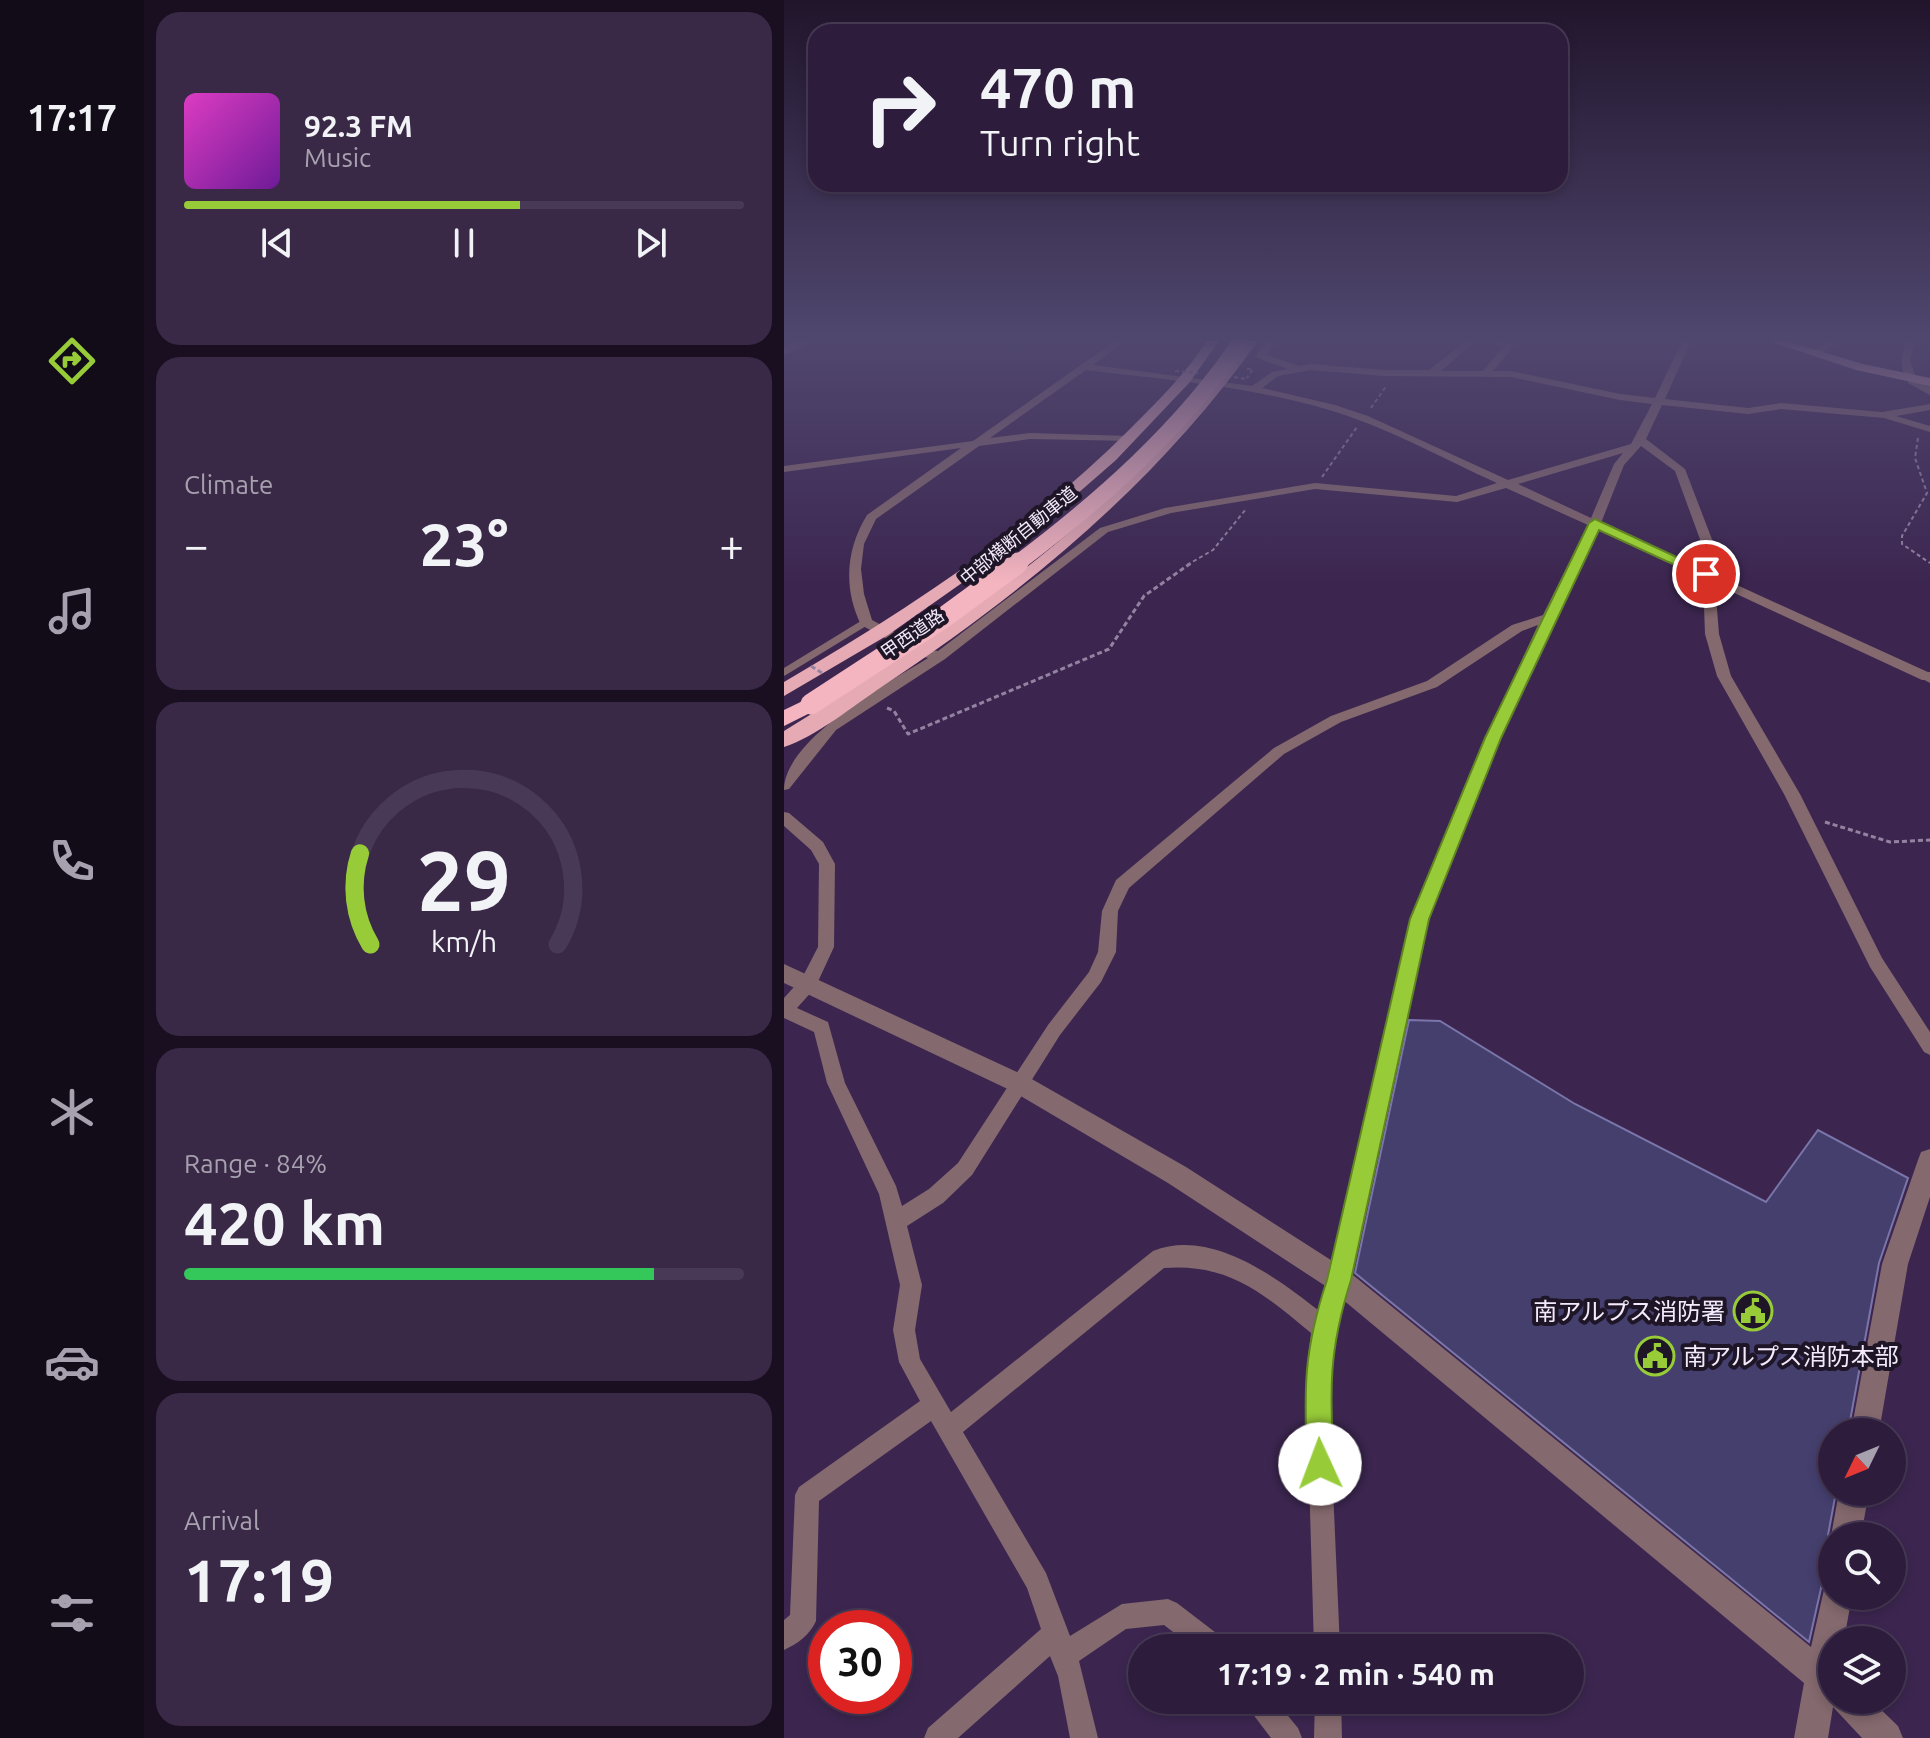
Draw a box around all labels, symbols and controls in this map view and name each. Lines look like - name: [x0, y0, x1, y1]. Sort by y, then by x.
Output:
- icon: right: [848, 56, 952, 160]
- text: 470 m: [980, 56, 1136, 119]
- text: 17:17: [27, 97, 117, 138]
- text: 92.3 FM: [304, 109, 413, 143]
- text: Turn right: [980, 122, 1140, 163]
- text: Music: [304, 143, 371, 172]
- icon: previous: [255, 221, 299, 265]
- icon: pause: [442, 221, 486, 265]
- icon: next: [629, 221, 673, 265]
- icon: directions: [44, 333, 100, 389]
- text: Climate: [184, 470, 273, 499]
- street label: 中部横断自動車道: [956, 482, 1080, 588]
- text: 23°: [420, 510, 508, 577]
- text: −: [184, 520, 209, 569]
- text: +: [719, 520, 744, 569]
- pin: [1672, 540, 1740, 608]
- icon: arrive: [1684, 552, 1728, 596]
- icon: music: [44, 583, 100, 639]
- street label: 甲西道路: [877, 604, 947, 662]
- icon: phone: [44, 833, 100, 889]
- text: 29: [417, 833, 511, 927]
- text: km/h: [431, 925, 497, 957]
- icon: climate: [44, 1084, 100, 1140]
- text: Range · 84%: [184, 1149, 327, 1178]
- text: 420 km: [184, 1189, 385, 1256]
- public building icon: 南アルプス消防署: [1732, 1290, 1774, 1332]
- place label: 南アルプス消防署: [1533, 1298, 1725, 1325]
- icon: car: [44, 1334, 100, 1390]
- public building icon: 南アルプス消防本部: [1634, 1335, 1676, 1377]
- place label: 南アルプス消防本部: [1683, 1343, 1899, 1370]
- north arrow: [1818, 1418, 1906, 1506]
- map controls: [1818, 1418, 1906, 1714]
- position arrow: [1278, 1422, 1362, 1506]
- text: Arrival: [184, 1506, 260, 1535]
- button: search: [1818, 1522, 1906, 1610]
- text: 17:19: [184, 1546, 334, 1613]
- icon: filters: [44, 1585, 100, 1641]
- speed limit sign: 30: [808, 1610, 912, 1714]
- button: layers: [1818, 1626, 1906, 1714]
- text: 17:19 · 2 min · 540 m: [1217, 1657, 1495, 1691]

